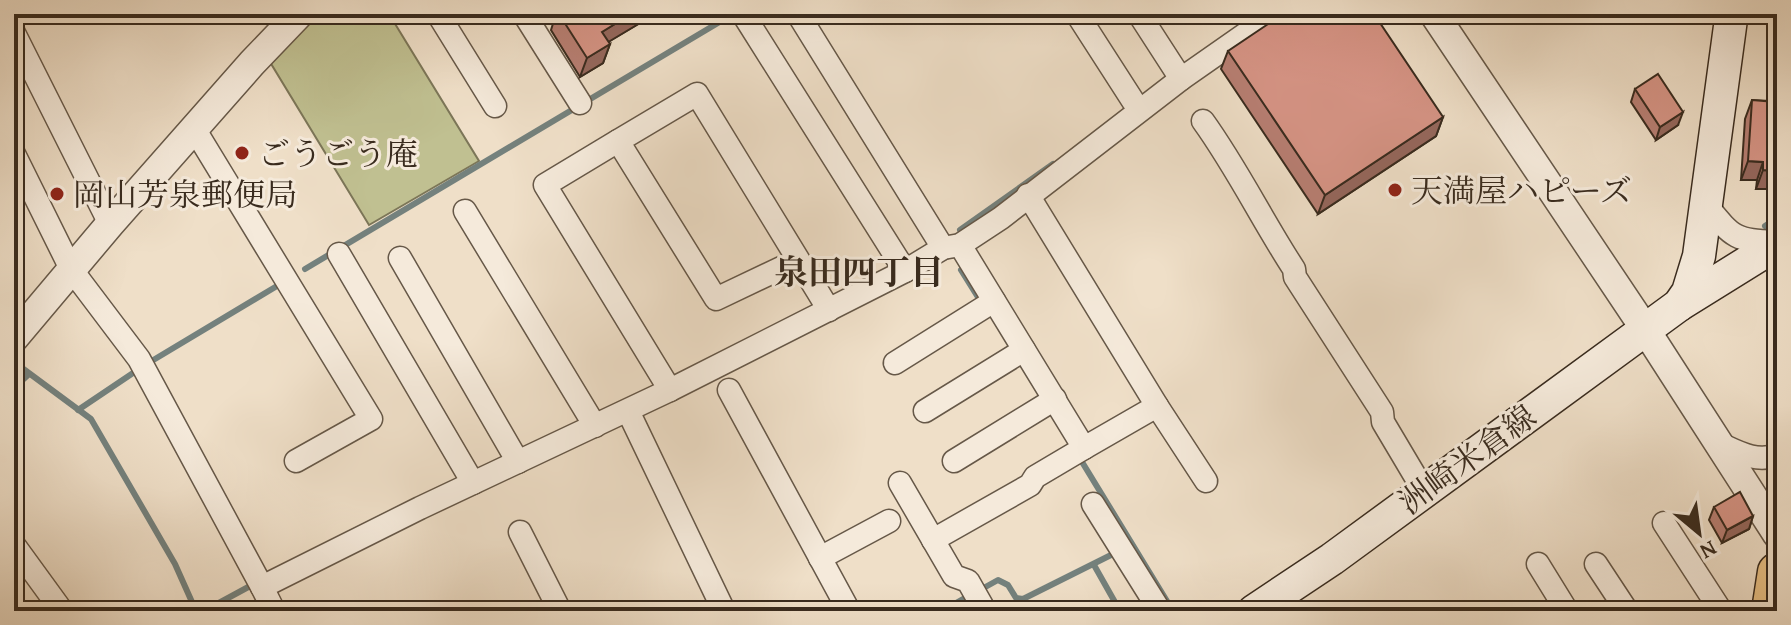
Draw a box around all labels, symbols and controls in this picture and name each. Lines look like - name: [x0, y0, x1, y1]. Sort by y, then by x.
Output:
- place label: ごうごう庵: [258, 130, 418, 177]
- marker: ごうごう庵: [233, 144, 251, 162]
- place label: 天満屋ハピーズ: [1411, 167, 1632, 214]
- place label: 岡山芳泉郵便局: [73, 171, 297, 218]
- marker: 天満屋ハピーズ: [1386, 181, 1404, 199]
- marker: 岡山芳泉郵便局: [48, 185, 66, 203]
- district label: 泉田四丁目: [774, 247, 944, 296]
- street label: 洲崎米倉線: [1388, 393, 1546, 525]
- north arrow: [1659, 493, 1739, 573]
- text: N: [1694, 533, 1723, 568]

